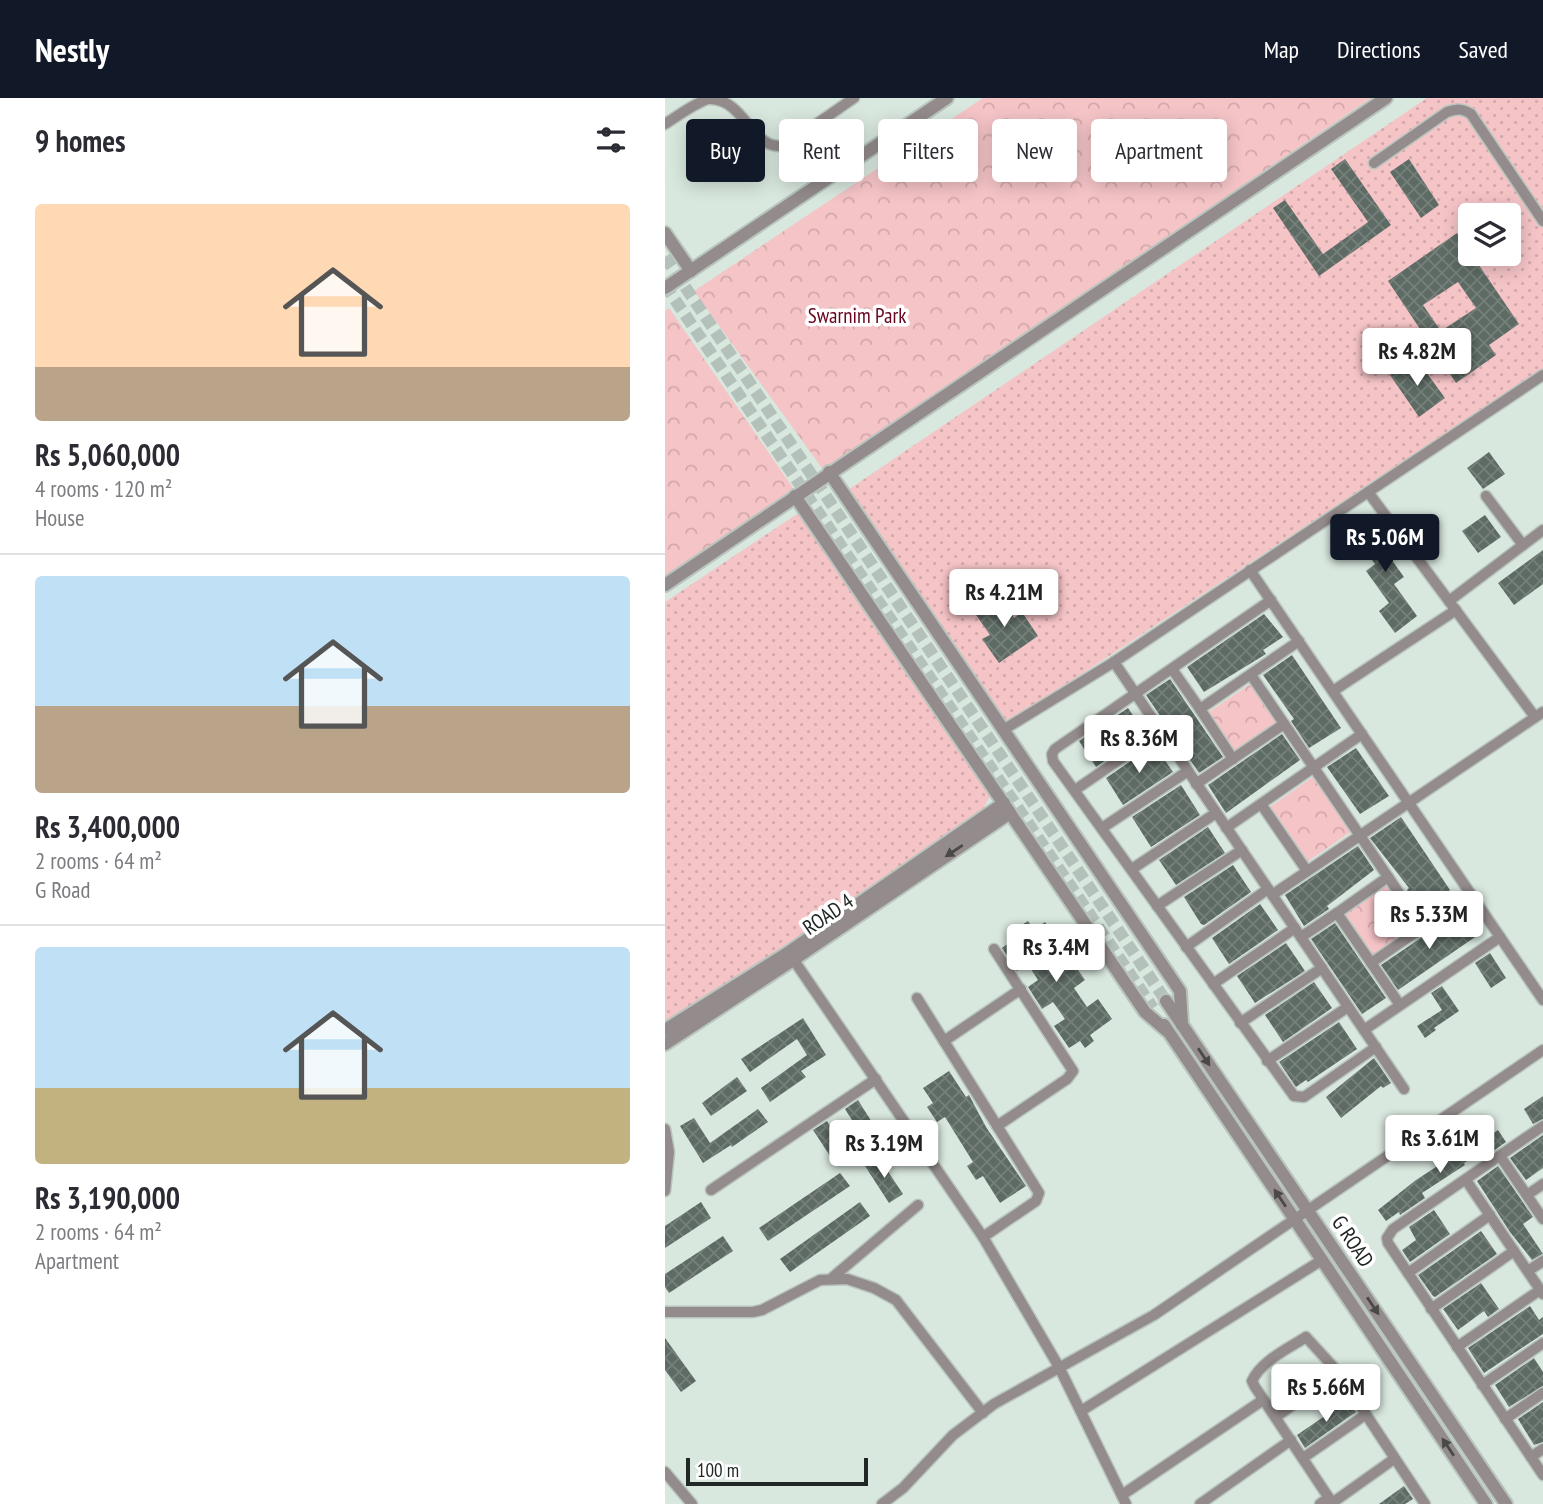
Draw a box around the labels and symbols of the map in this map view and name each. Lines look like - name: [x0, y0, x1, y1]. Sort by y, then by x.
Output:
- park label: Swarnim Park: [808, 302, 906, 329]
- pin: Rs 4.82M: [1345, 328, 1489, 388]
- pin: Rs 5.06M: [1313, 514, 1457, 574]
- pin: Rs 4.21M: [932, 570, 1076, 629]
- pin: Rs 8.36M: [1067, 716, 1211, 775]
- one-way arrow: [944, 845, 964, 858]
- street label: ROAD 4: [797, 887, 859, 941]
- pin: Rs 5.33M: [1357, 892, 1501, 951]
- pin: Rs 3.4M: [991, 924, 1121, 984]
- one-way arrow: [1198, 1047, 1211, 1067]
- pin: Rs 3.61M: [1368, 1116, 1512, 1175]
- pin: Rs 3.19M: [812, 1121, 956, 1180]
- one-way arrow: [1273, 1189, 1287, 1207]
- street label: G ROAD: [1326, 1210, 1380, 1272]
- one-way arrow: [1366, 1297, 1379, 1316]
- pin: Rs 5.66M: [1254, 1364, 1398, 1424]
- one-way arrow: [1442, 1438, 1455, 1457]
- scale bar: [686, 1455, 868, 1487]

